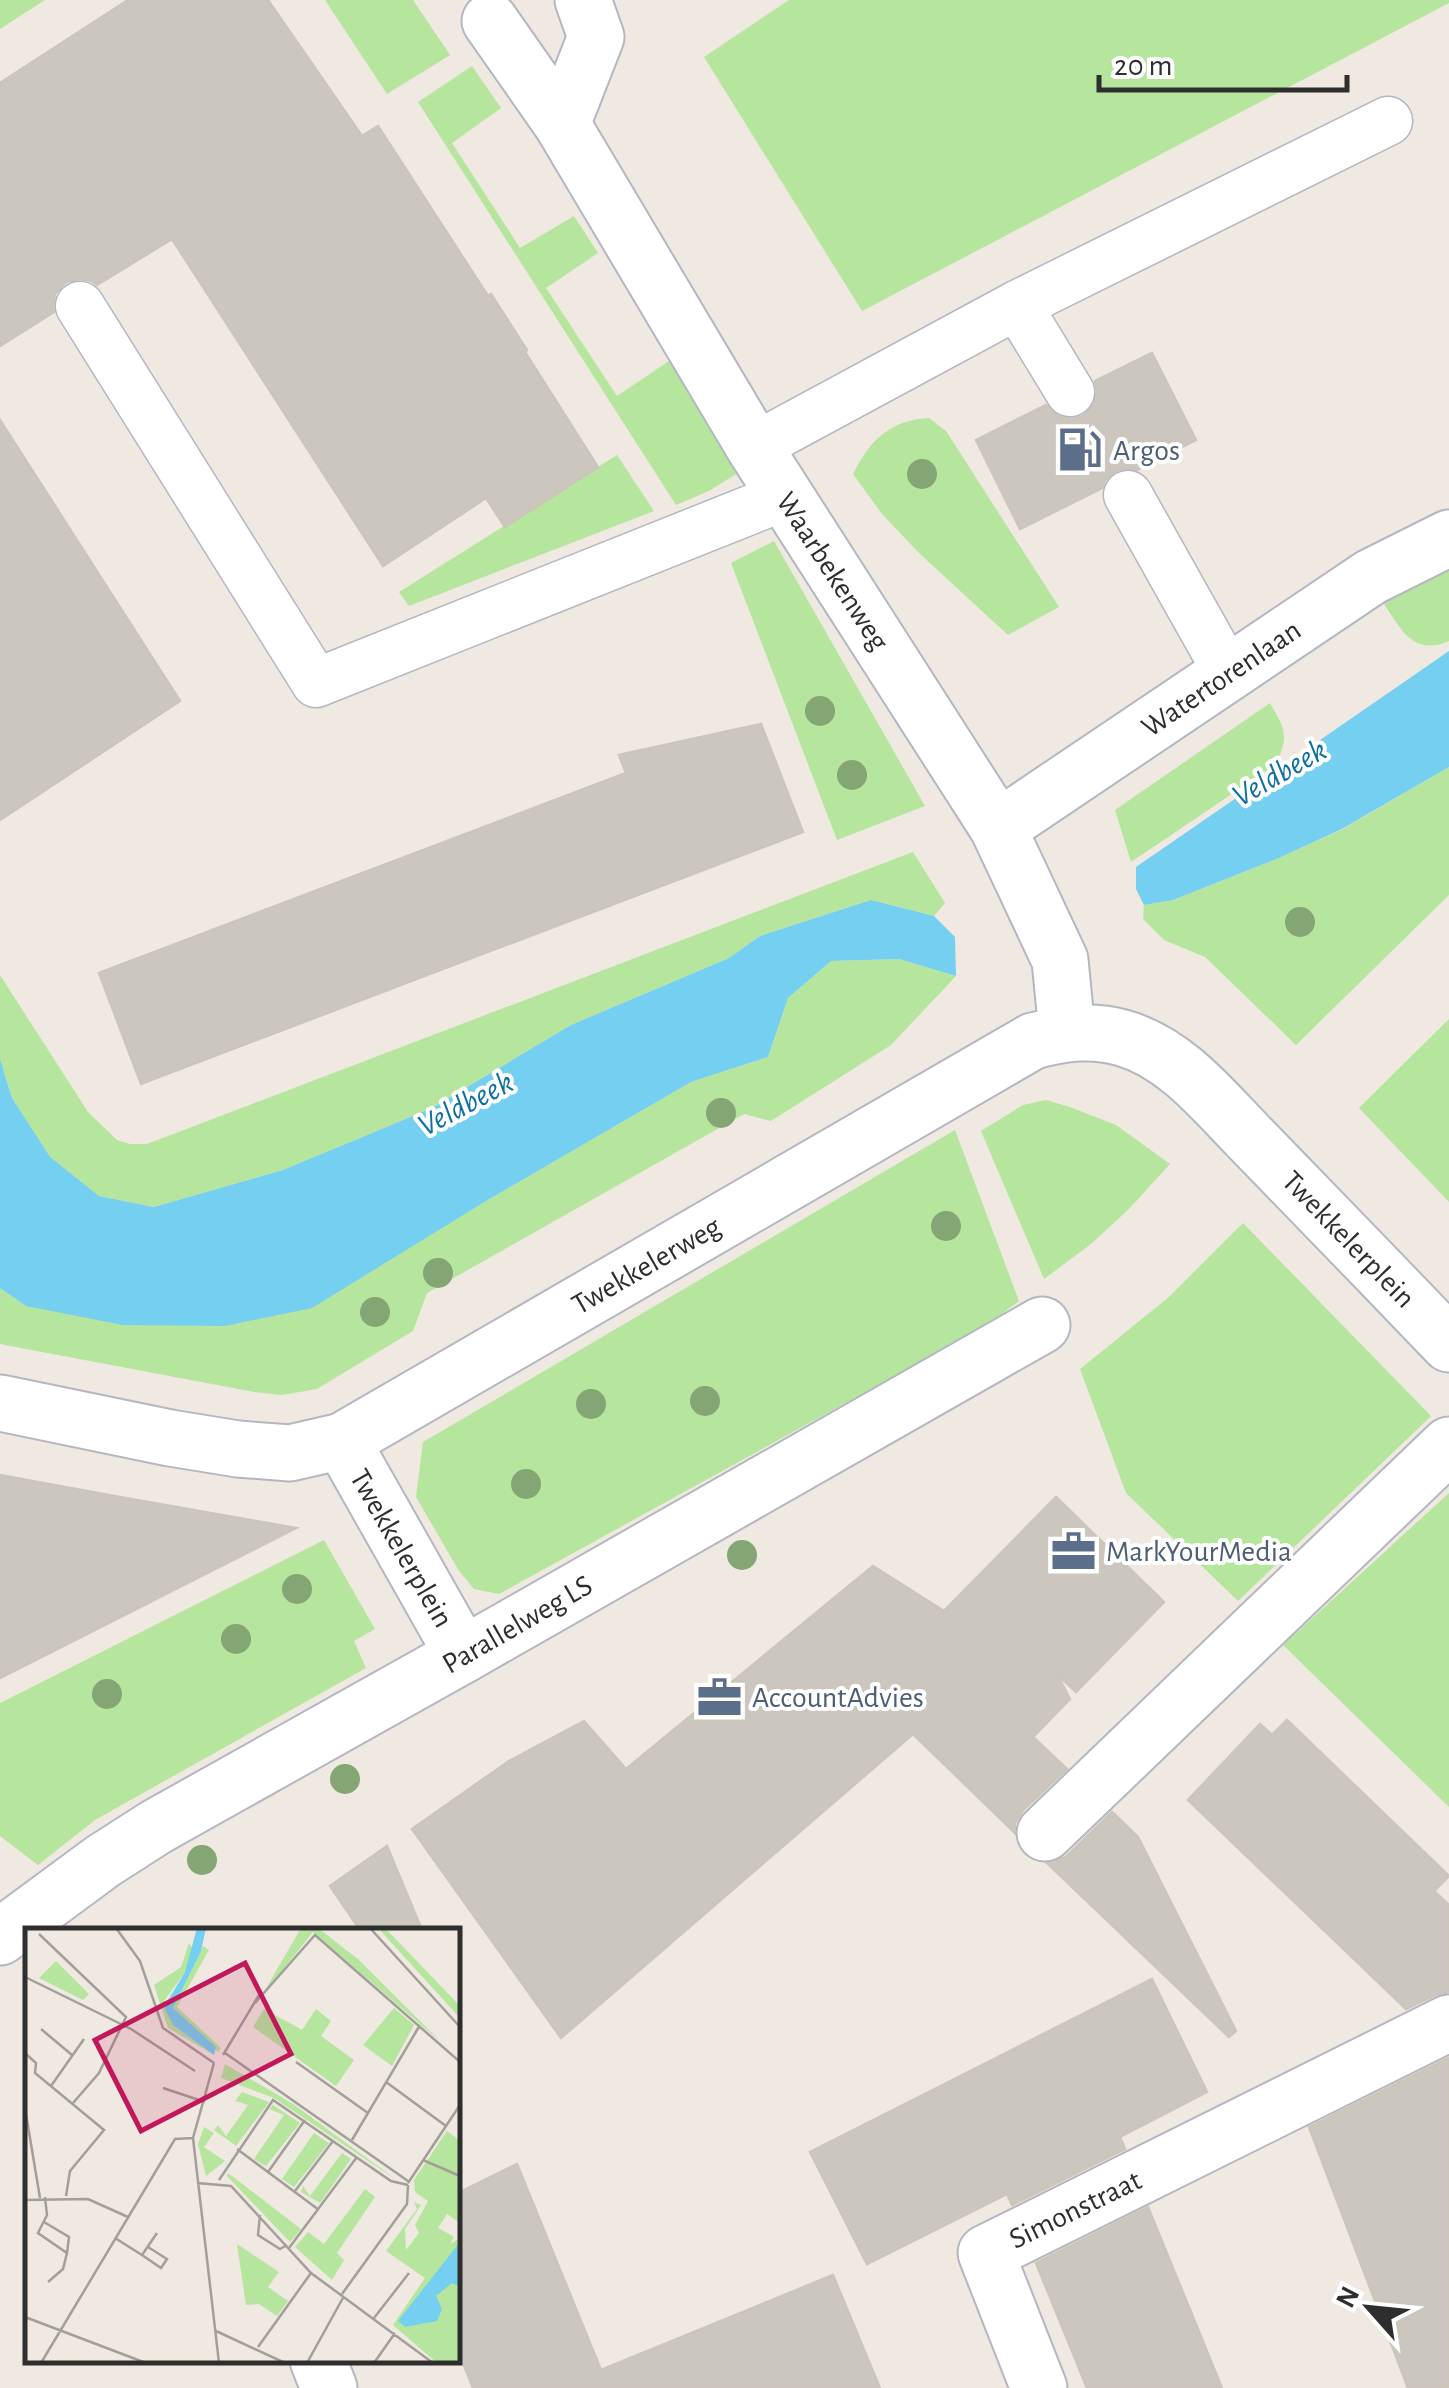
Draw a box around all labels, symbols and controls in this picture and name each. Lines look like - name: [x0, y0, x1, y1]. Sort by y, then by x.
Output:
- scale bar: [1099, 30, 1346, 92]
- text: 20 m: [1114, 51, 1172, 81]
- fuel station icon: Argos: [1056, 426, 1104, 474]
- place label: Argos: [1113, 436, 1180, 466]
- street label: Waarbekenweg: [770, 487, 894, 656]
- street label: Watertorenlaan: [1137, 615, 1306, 743]
- water label: Veldbeek: [1227, 733, 1332, 812]
- water label: Veldbeek: [413, 1066, 518, 1142]
- street label: Twekkelerplein: [1276, 1166, 1421, 1314]
- street label: Twekkelerweg: [567, 1211, 726, 1320]
- street label: Twekkelerplein: [344, 1464, 458, 1633]
- office icon: MarkYourMedia: [1049, 1527, 1097, 1575]
- place label: MarkYourMedia: [1106, 1537, 1292, 1567]
- street label: Parallelweg LS: [438, 1570, 597, 1680]
- office icon: AccountAdvies: [695, 1673, 743, 1721]
- place label: AccountAdvies: [752, 1683, 924, 1713]
- inset map: [25, 1928, 460, 2363]
- street label: Simonstraat: [1005, 2165, 1147, 2255]
- north arrow: [1319, 2258, 1419, 2358]
- text: N: [1332, 2283, 1365, 2313]

